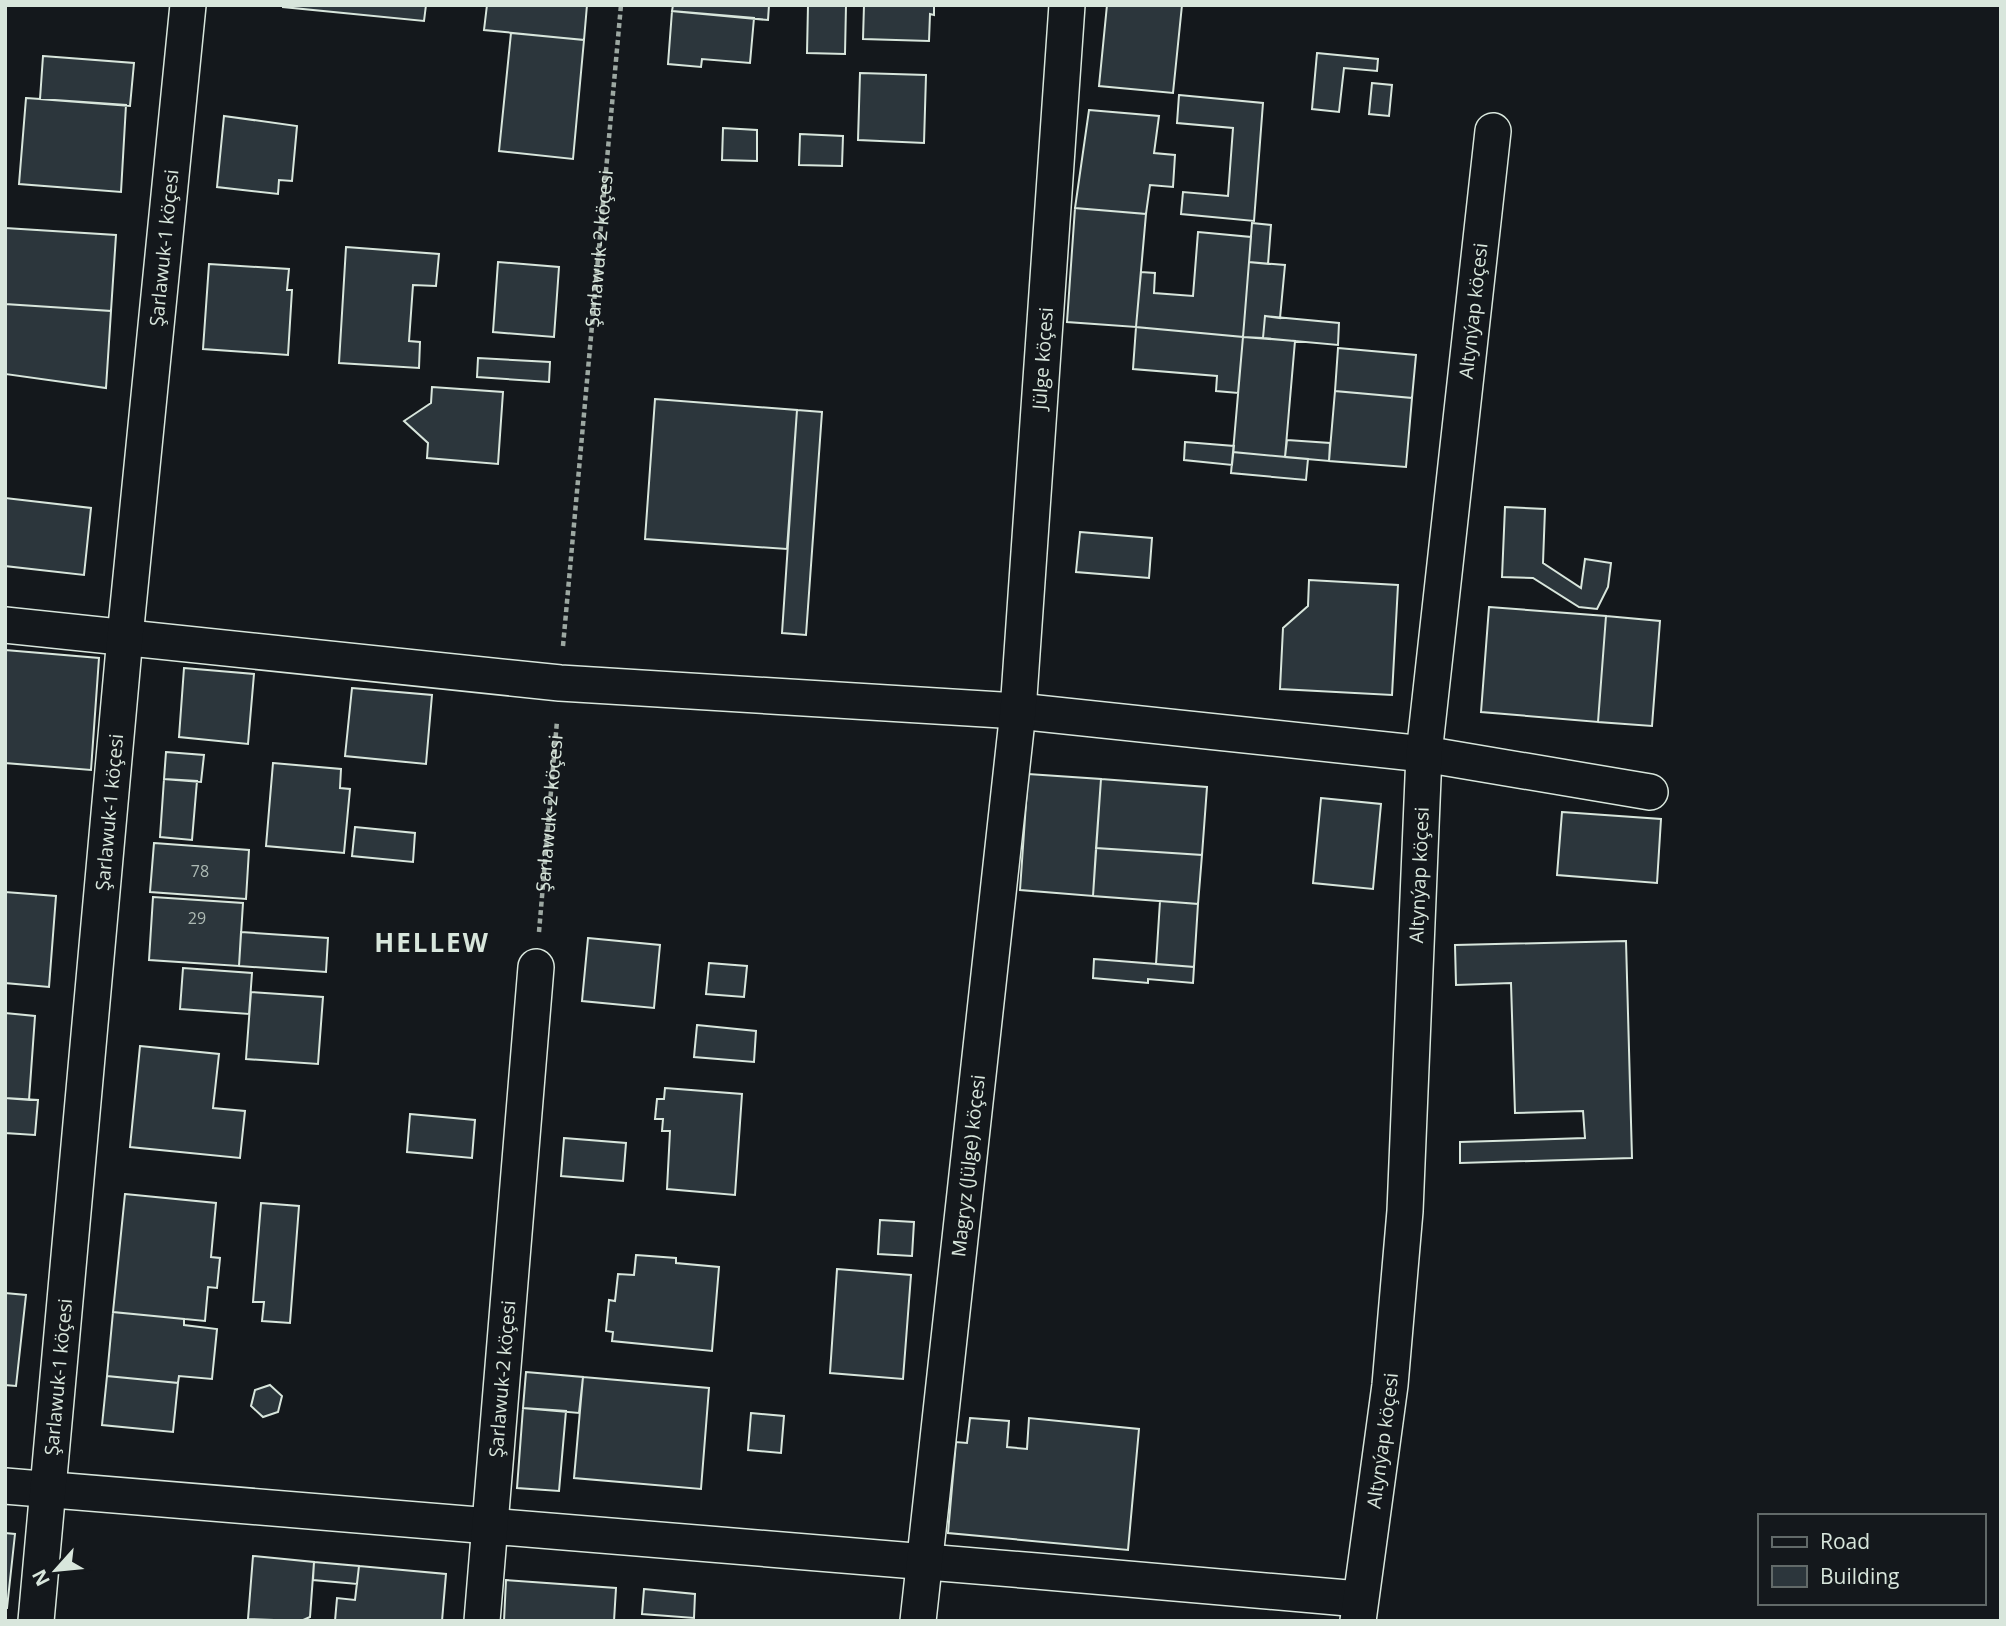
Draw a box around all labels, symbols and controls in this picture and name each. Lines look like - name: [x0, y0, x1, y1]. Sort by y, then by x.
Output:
- street label: Şarlawuk-1 köçesi: [143, 168, 185, 328]
- street label: Şarlawuk-2 köçesi: [579, 169, 619, 328]
- street label: Altynýap köçesi: [1453, 242, 1494, 380]
- street label: Jülge köçesi: [1026, 306, 1059, 412]
- street label: Şarlawuk-1 köçesi: [89, 733, 129, 892]
- street label: Şarlawuk-2 köçesi: [529, 734, 569, 893]
- street label: Altynýap köçesi: [1403, 806, 1435, 944]
- house number: 78: [191, 860, 209, 882]
- house number: 29: [188, 907, 206, 929]
- district label: HELLEW: [374, 924, 490, 960]
- street label: Magryz (Jülge) köçesi: [945, 1073, 991, 1258]
- street label: Şarlawuk-1 köçesi: [38, 1297, 78, 1457]
- street label: Şarlawuk-2 köçesi: [483, 1299, 521, 1458]
- street label: Altynýap köçesi: [1360, 1372, 1404, 1510]
- legend: [1758, 1514, 1985, 1605]
- text: Road: [1820, 1527, 1870, 1555]
- north arrow: [21, 1535, 91, 1605]
- text: Building: [1820, 1562, 1899, 1590]
- text: N: [26, 1565, 56, 1591]

